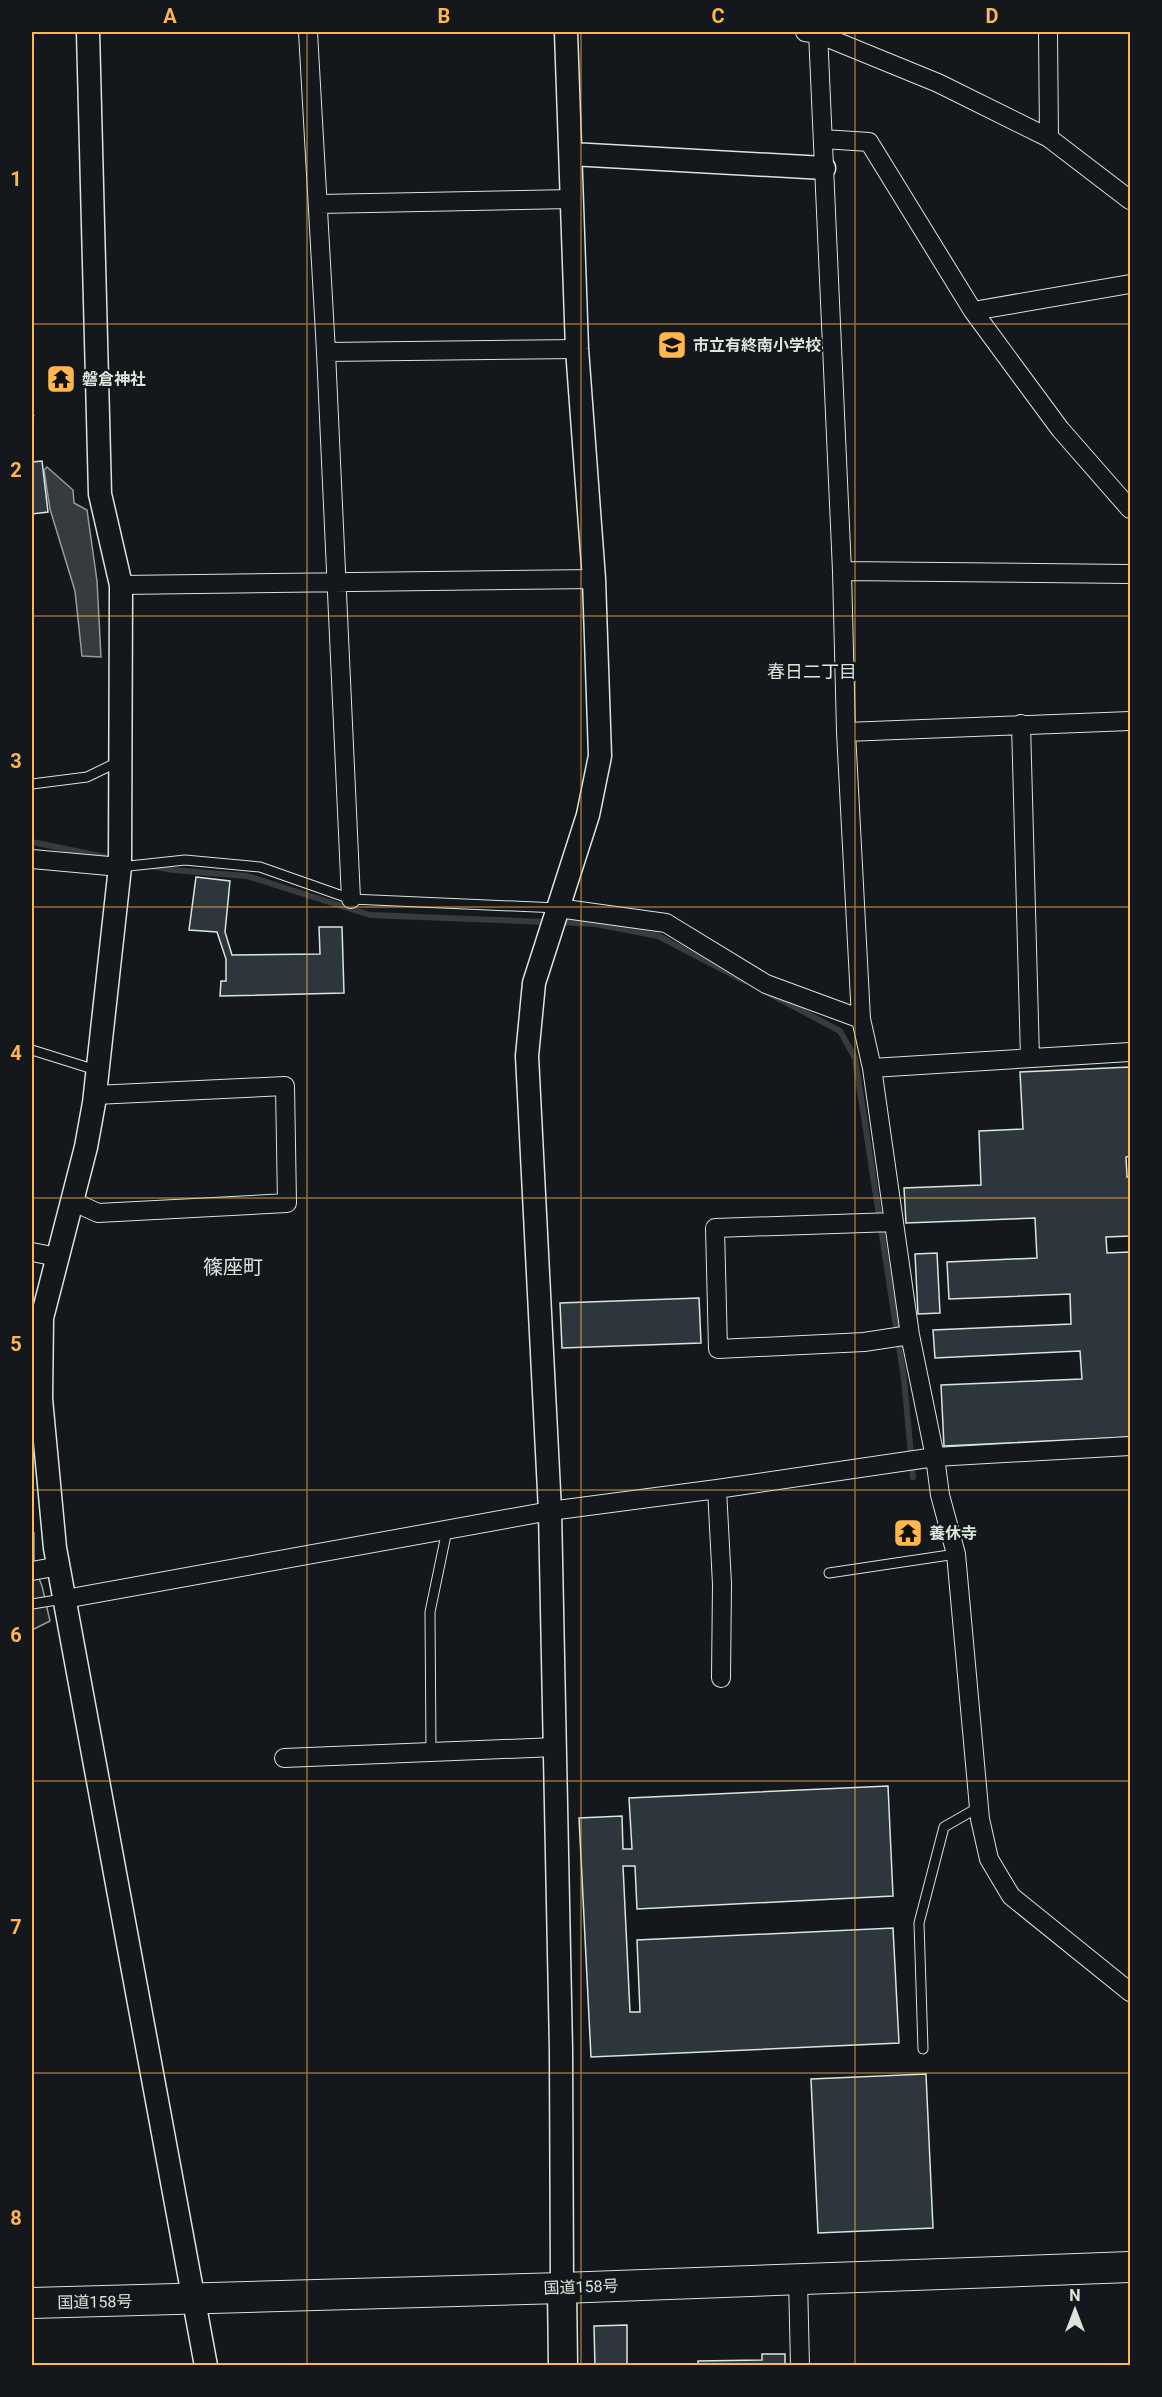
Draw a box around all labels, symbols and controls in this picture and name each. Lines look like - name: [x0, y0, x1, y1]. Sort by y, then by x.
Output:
- text: A: [163, 4, 177, 28]
- text: B: [438, 4, 450, 28]
- text: C: [711, 4, 725, 28]
- text: D: [986, 4, 999, 28]
- text: 1: [10, 167, 22, 191]
- school or university icon: 市立有終南小学校: [656, 329, 688, 361]
- place label: 市立有終南小学校: [693, 336, 821, 355]
- temple icon: 磐倉神社: [45, 363, 77, 395]
- place label: 磐倉神社: [82, 370, 146, 389]
- text: 2: [10, 458, 22, 482]
- district label: 春日二丁目: [767, 661, 857, 682]
- text: 3: [10, 749, 22, 773]
- text: 4: [10, 1041, 22, 1065]
- district label: 篠座町: [203, 1255, 263, 1279]
- text: 5: [10, 1332, 22, 1356]
- temple icon: 養休寺: [892, 1517, 924, 1549]
- place label: 養休寺: [929, 1524, 977, 1543]
- text: 6: [10, 1623, 22, 1647]
- text: 7: [10, 1915, 22, 1939]
- text: 8: [10, 2206, 22, 2230]
- street label: 国道158号: [543, 2276, 619, 2298]
- north arrow: [1045, 2280, 1105, 2340]
- text: N: [1069, 2286, 1081, 2305]
- street label: 国道158号: [57, 2292, 133, 2312]

